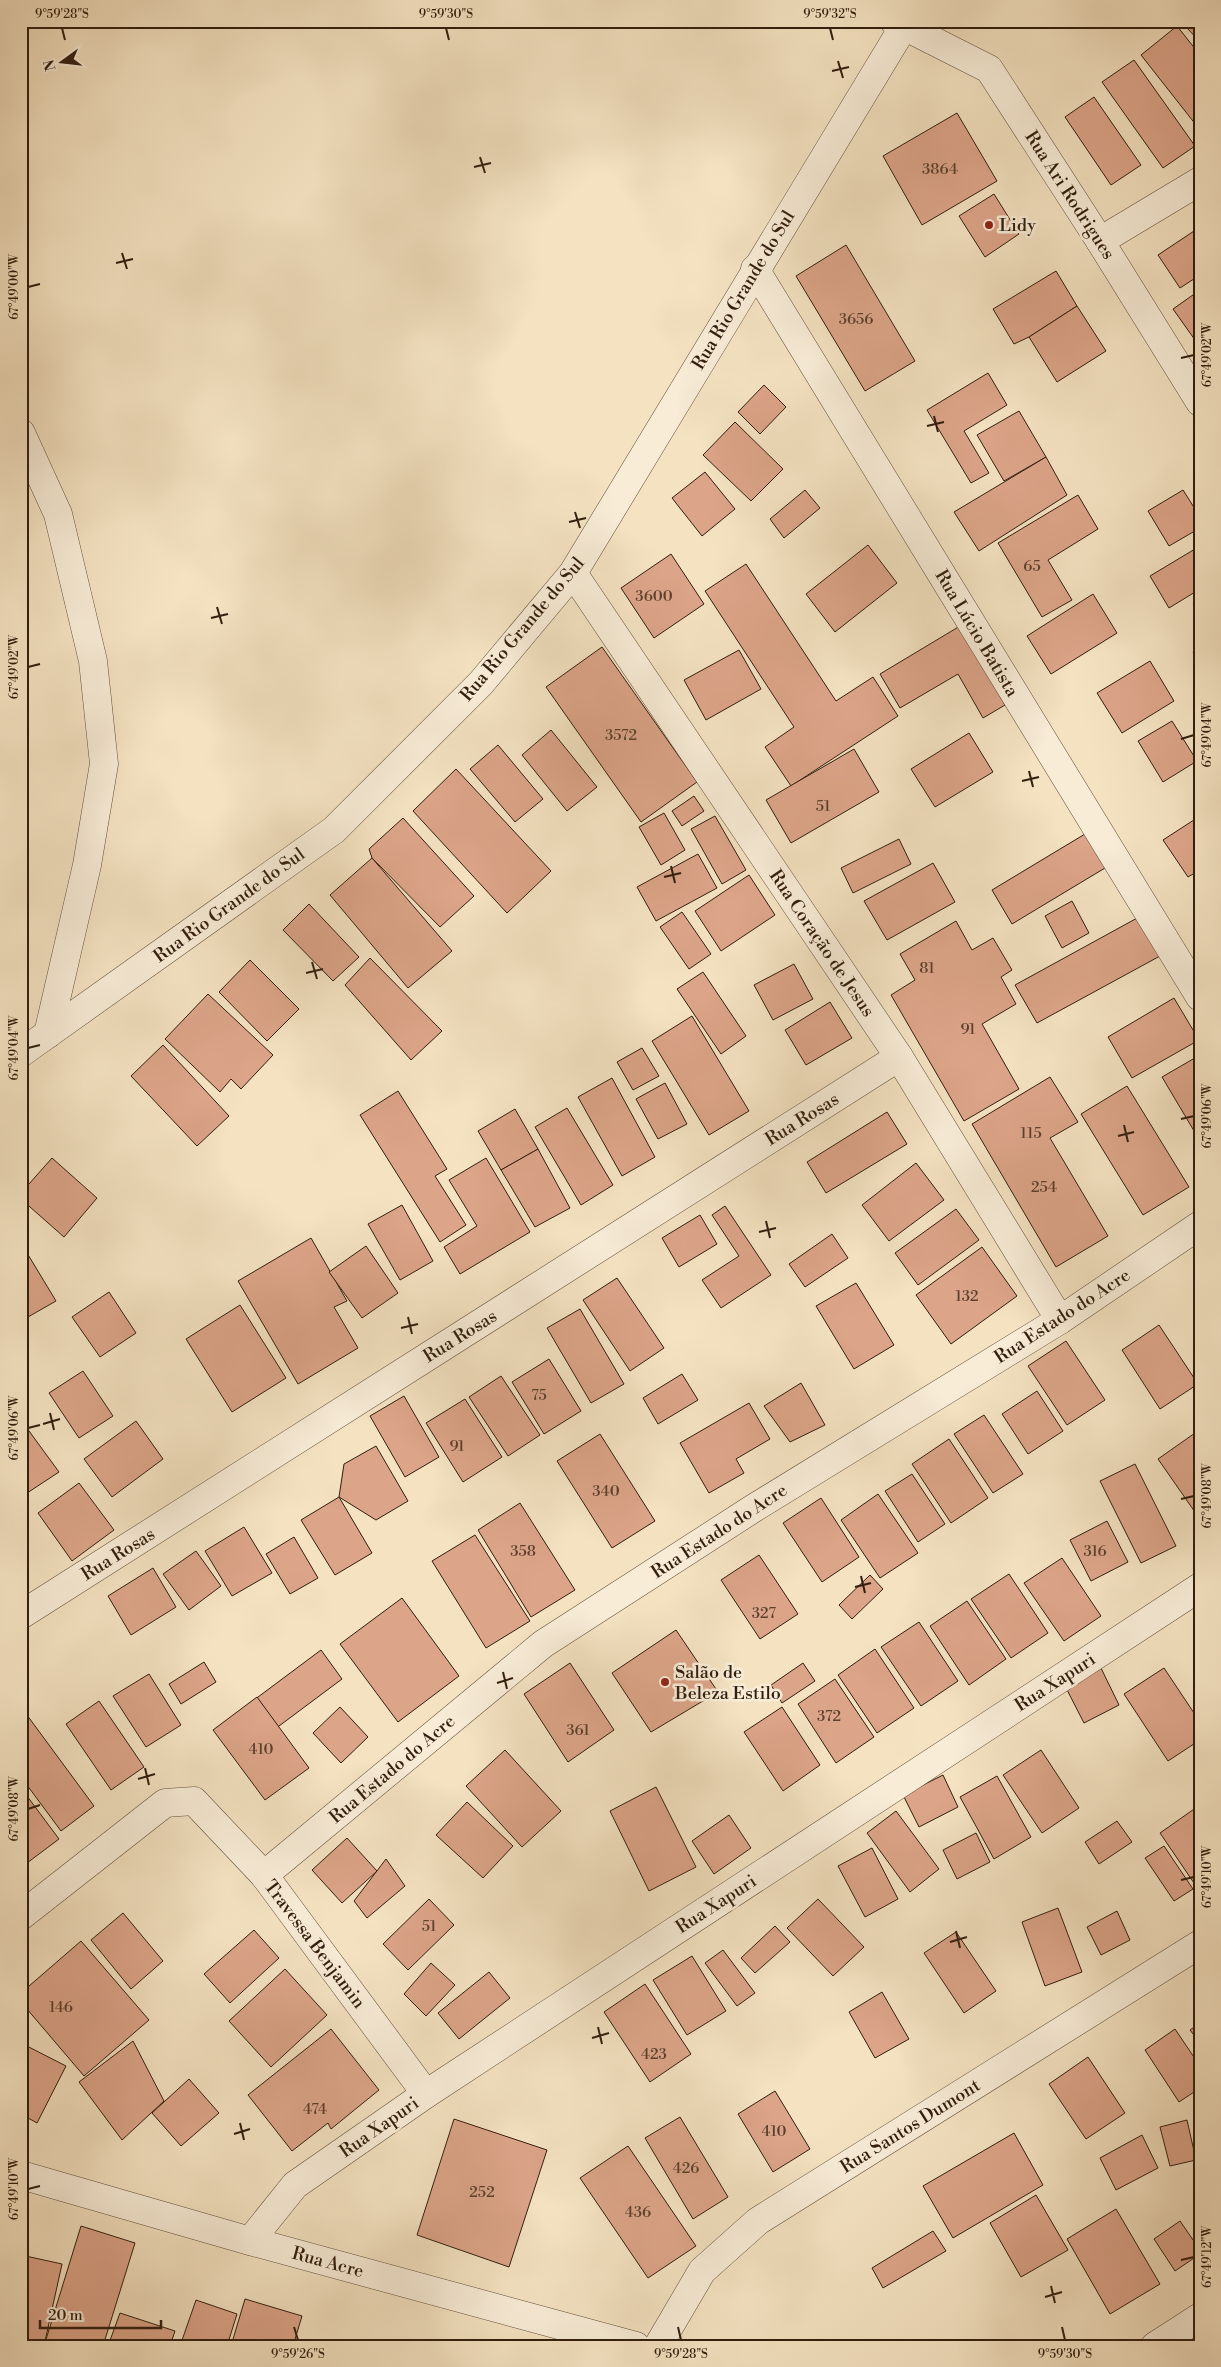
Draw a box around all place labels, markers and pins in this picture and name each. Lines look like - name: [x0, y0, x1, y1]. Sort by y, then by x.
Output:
- place label: Lidy: [999, 214, 1036, 237]
- marker: Lidy: [983, 219, 995, 231]
- place label: Salão de Beleza Estilo: [674, 1661, 781, 1705]
- marker: Salão de Beleza Estilo: [659, 1676, 671, 1688]

